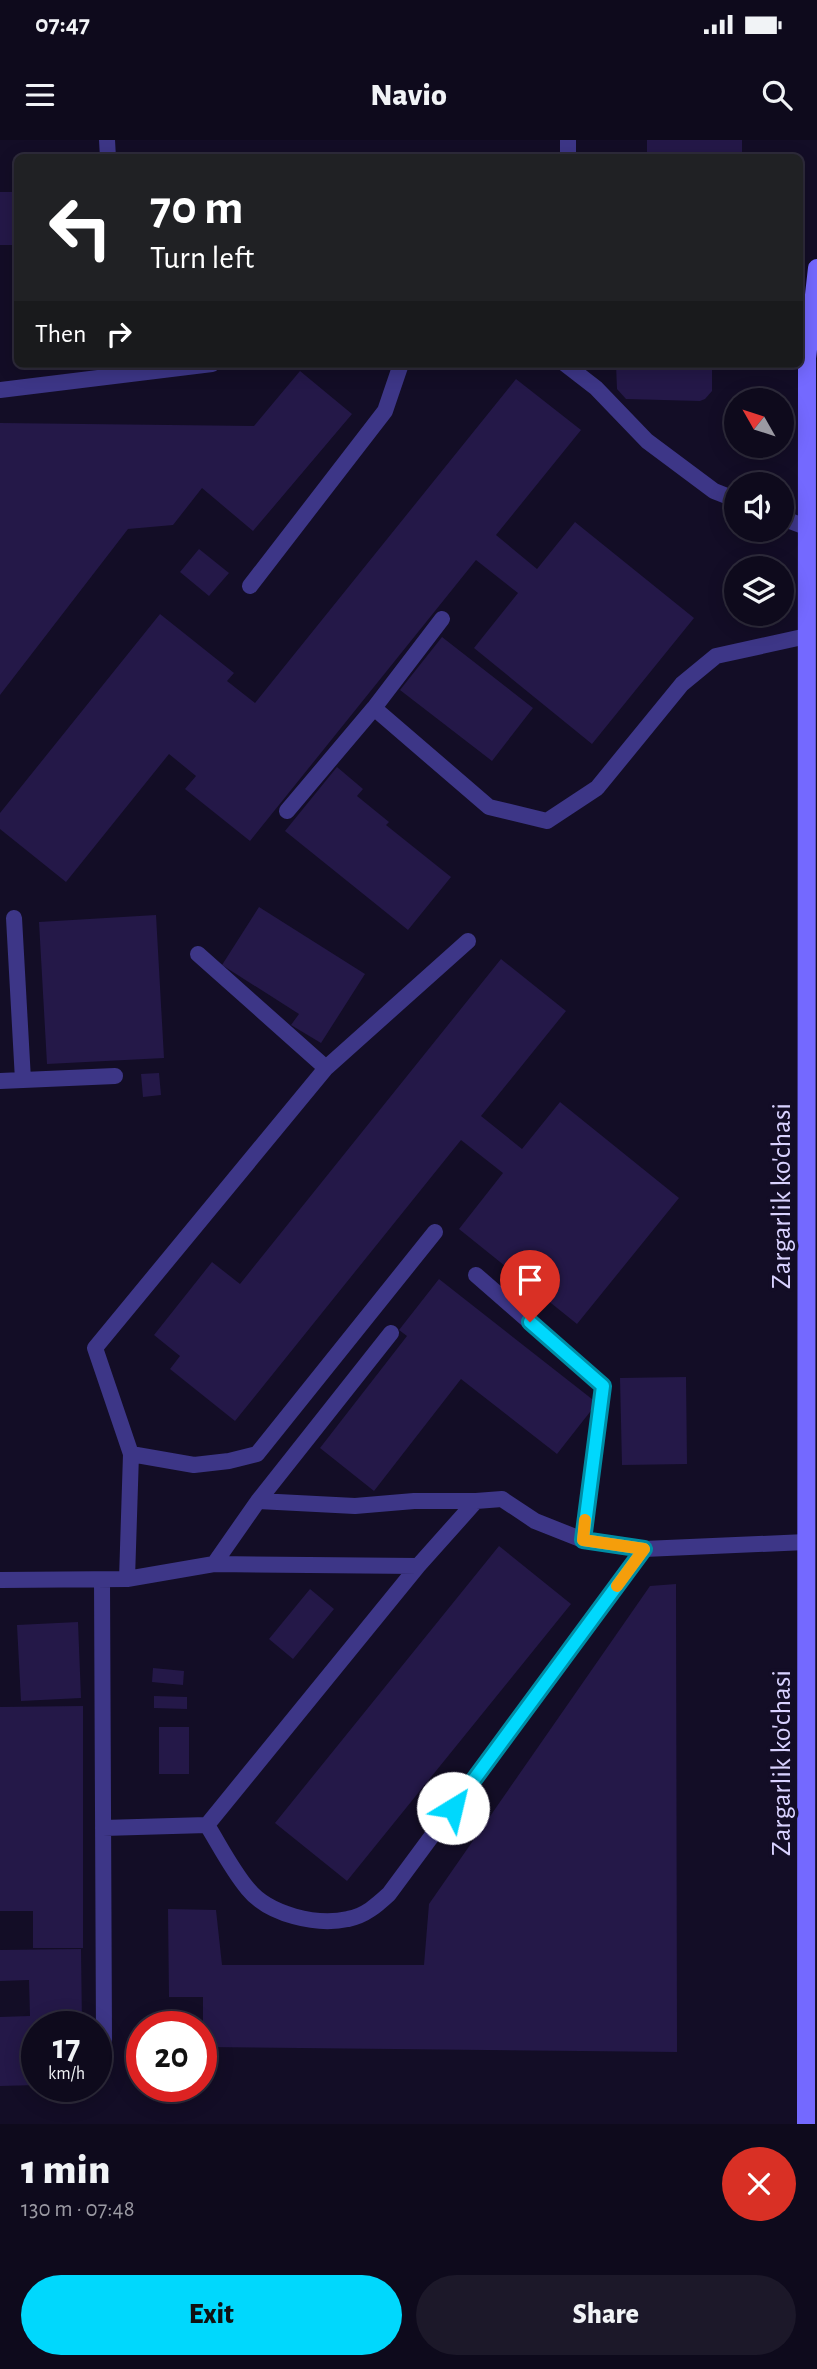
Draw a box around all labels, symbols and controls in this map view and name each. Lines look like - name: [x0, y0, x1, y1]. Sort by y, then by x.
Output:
- text: 07:47: [35, 11, 90, 37]
- icon: menu: [21, 76, 59, 114]
- icon: search: [758, 76, 796, 114]
- text: Navio: [370, 79, 447, 111]
- icon: left: [35, 182, 126, 273]
- text: 70 m: [150, 184, 244, 233]
- text: Turn left: [150, 242, 254, 274]
- icon: right: [100, 315, 138, 353]
- text: Then: [35, 321, 86, 347]
- north arrow: [724, 388, 794, 458]
- map controls: [724, 388, 794, 626]
- button: sound: [724, 472, 794, 542]
- button: layers: [724, 556, 794, 626]
- street label: Zargarlik ko'chasi: [768, 1103, 796, 1289]
- pin: [500, 1250, 560, 1322]
- icon: arrive: [511, 1261, 549, 1299]
- street label: Zargarlik ko'chasi: [768, 1670, 796, 1856]
- position arrow: [416, 1771, 490, 1845]
- speed limit sign: 20: [126, 2011, 217, 2102]
- text: 17: [53, 2030, 80, 2065]
- text: km/h: [48, 2065, 85, 2083]
- button: close: [722, 2147, 796, 2221]
- text: 1 min: [21, 2149, 110, 2191]
- text: 130 m · 07:48: [21, 2198, 135, 2221]
- button: Exit: [21, 2275, 402, 2355]
- button: Share: [416, 2275, 796, 2355]

